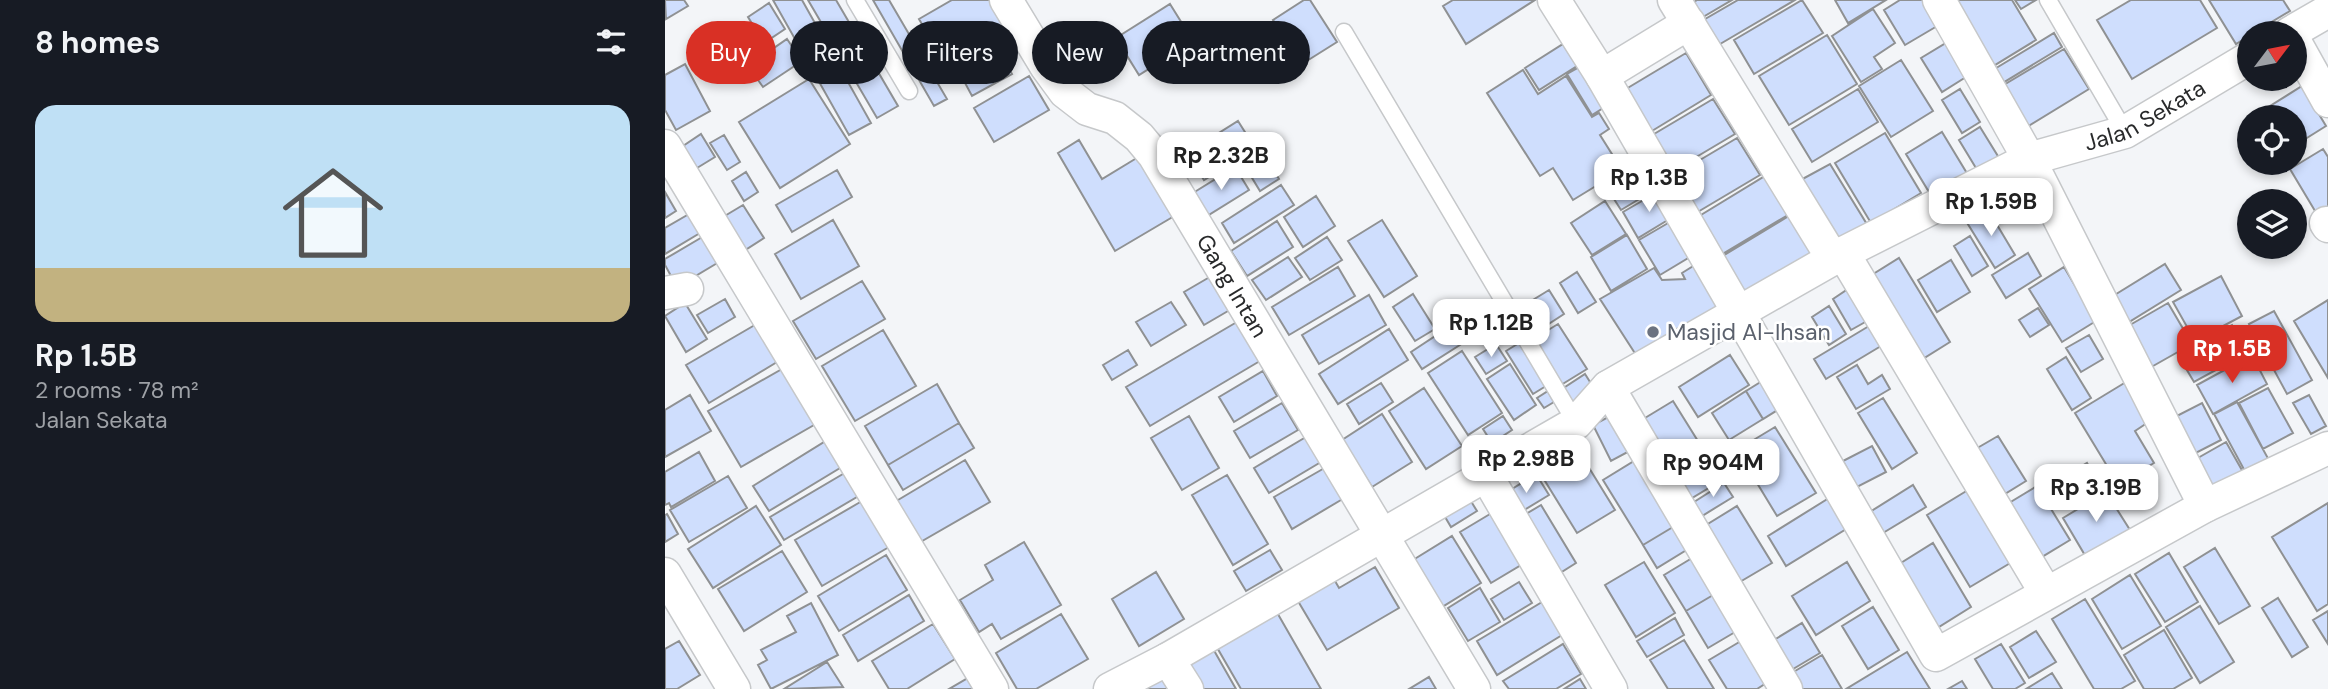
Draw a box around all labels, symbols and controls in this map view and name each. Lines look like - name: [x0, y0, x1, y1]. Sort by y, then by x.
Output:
- chip: Buy: [686, 21, 776, 84]
- chip: Rent: [790, 21, 888, 84]
- chip: Filters: [902, 21, 1018, 84]
- chip: New: [1032, 21, 1128, 84]
- chip: Apartment: [1142, 21, 1310, 84]
- north arrow: [2237, 21, 2307, 91]
- map controls: [2237, 21, 2307, 259]
- text: 8 homes: [35, 23, 160, 62]
- icon: filters: [592, 23, 630, 61]
- street label: Jalan Sekata: [2081, 73, 2211, 158]
- button: locate: [2237, 105, 2307, 175]
- pin: Rp 2.32B: [1149, 132, 1293, 192]
- text: Rp 2.32B: [1173, 140, 1269, 170]
- icon: home: [270, 150, 396, 276]
- pin: Rp 1.3B: [1584, 154, 1714, 214]
- text: Rp 1.3B: [1610, 162, 1688, 192]
- pin: Rp 1.59B: [1919, 178, 2063, 238]
- text: Rp 1.59B: [1945, 186, 2037, 216]
- button: layers: [2237, 189, 2307, 259]
- street label: Gang Intan: [1190, 228, 1275, 343]
- pin: Rp 1.12B: [1419, 300, 1563, 359]
- text: Rp 1.12B: [1449, 307, 1533, 337]
- place label: Masjid Al-Ihsan: [1667, 317, 1831, 347]
- marker: Masjid Al-Ihsan: [1645, 324, 1661, 340]
- pin: Rp 1.5B: [2167, 326, 2297, 385]
- text: Rp 1.5B: [2193, 333, 2271, 363]
- text: Rp 1.5B: [35, 336, 137, 375]
- text: 2 rooms · 78 m²: [35, 375, 199, 405]
- text: Jalan Sekata: [35, 405, 168, 435]
- pin: Rp 2.98B: [1454, 435, 1598, 495]
- pin: Rp 904M: [1648, 440, 1778, 499]
- text: Rp 2.98B: [1477, 443, 1575, 473]
- text: Rp 904M: [1662, 447, 1764, 477]
- pin: Rp 3.19B: [2024, 464, 2168, 524]
- text: Rp 3.19B: [2050, 472, 2142, 502]

